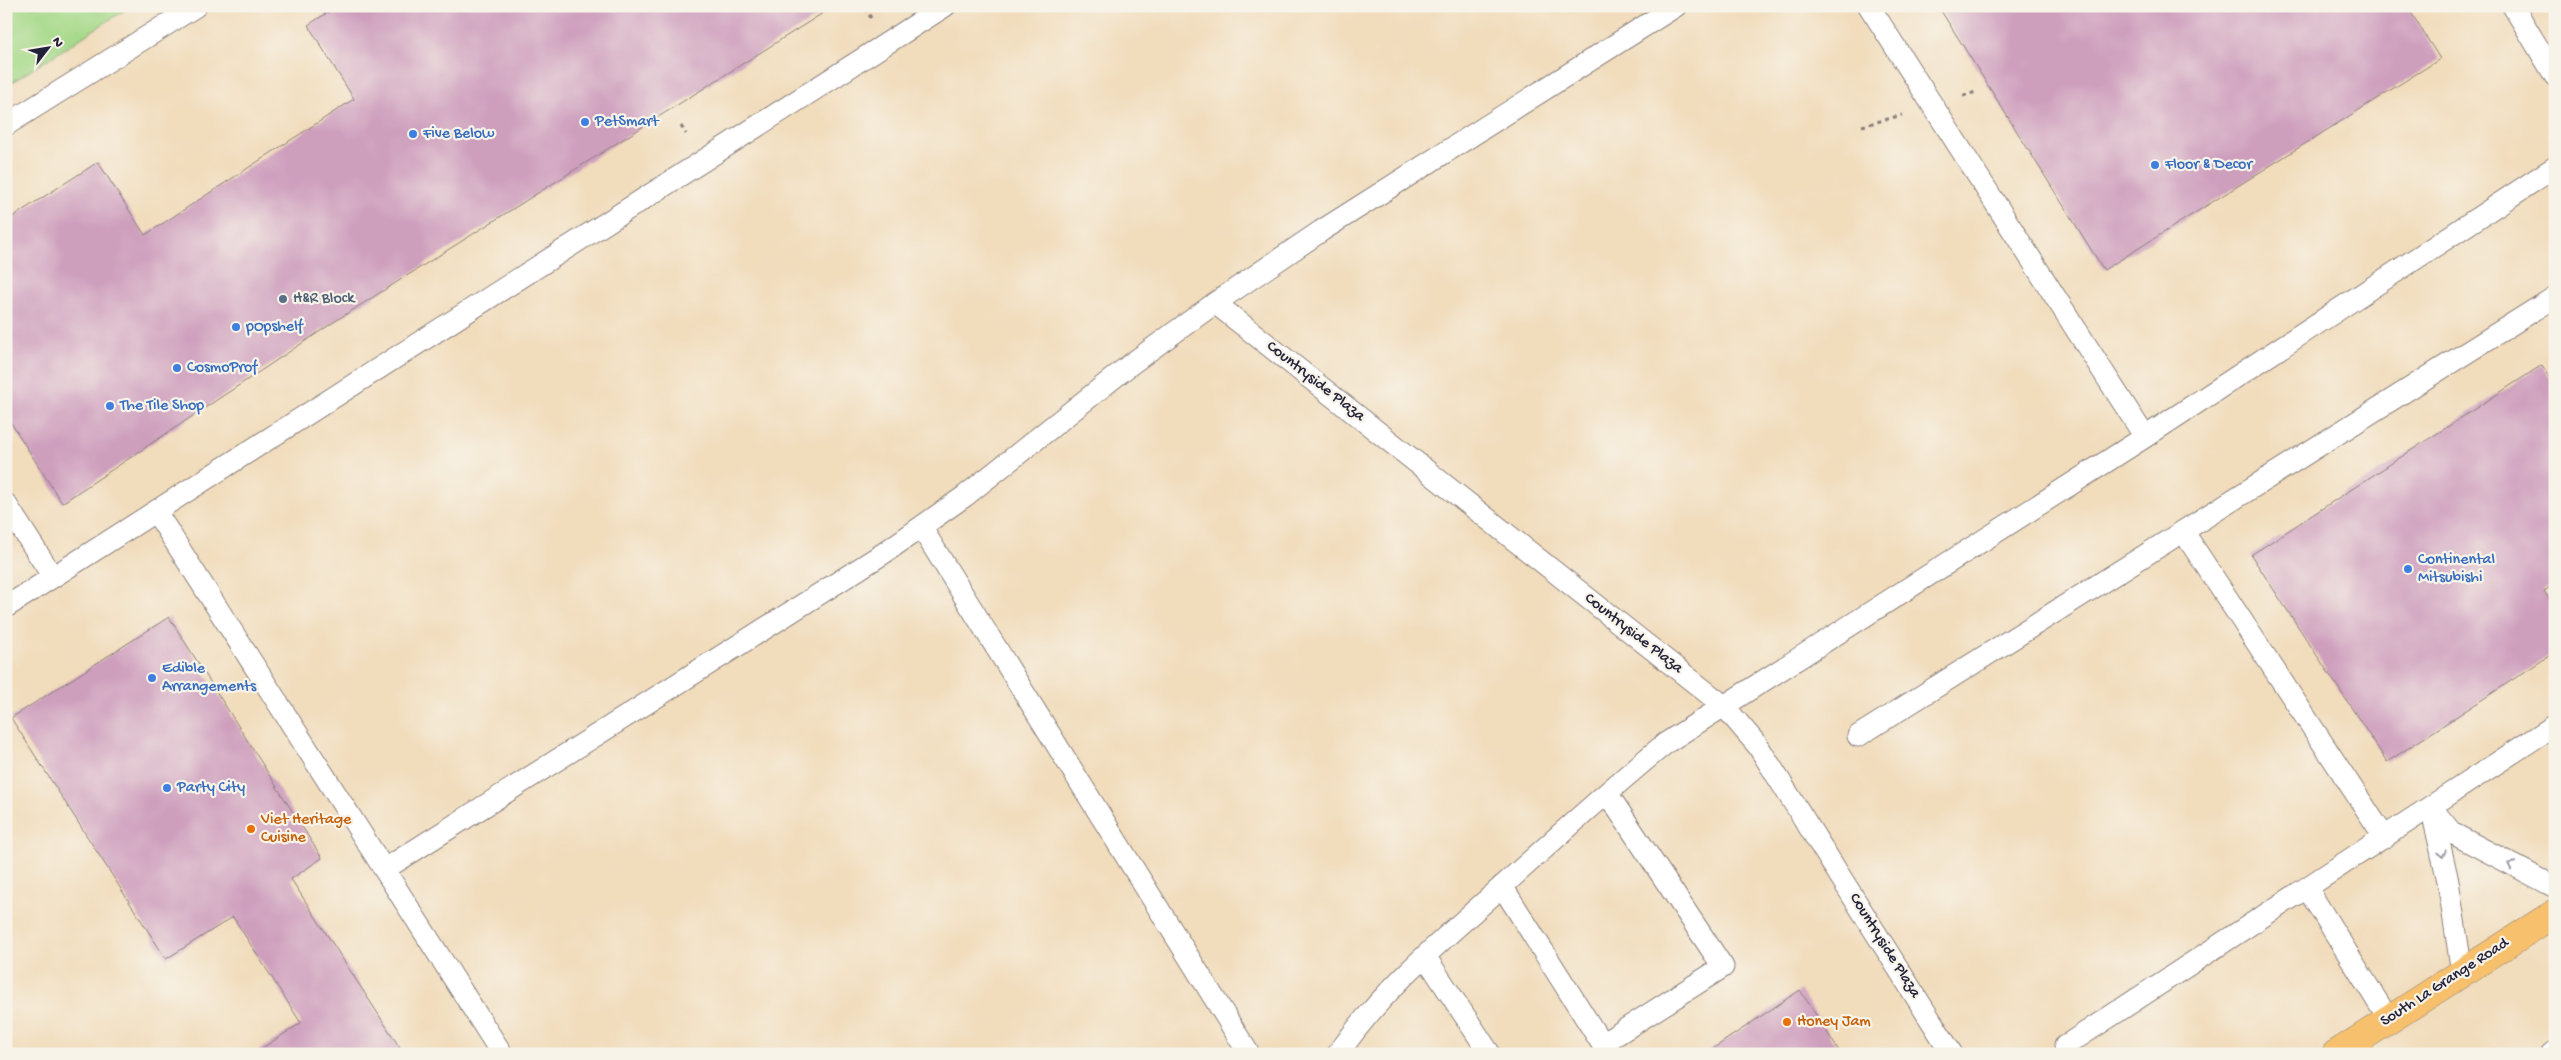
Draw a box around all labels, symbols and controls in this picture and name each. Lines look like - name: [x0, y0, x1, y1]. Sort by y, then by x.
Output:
- north arrow: [22, 22, 72, 72]
- text: N: [47, 34, 67, 51]
- place label: PetSmart: [594, 113, 660, 132]
- marker: PetSmart: [579, 116, 591, 128]
- place label: Five Below: [422, 125, 495, 144]
- marker: Five Below: [407, 128, 419, 140]
- place label: Floor & Decor: [2164, 156, 2253, 175]
- marker: Floor & Decor: [2149, 159, 2161, 171]
- place label: H&R Block: [293, 290, 356, 309]
- marker: H&R Block: [277, 293, 289, 305]
- place label: pOpshelf: [245, 318, 304, 337]
- marker: pOpshelf: [230, 321, 242, 333]
- street label: Countryside Plaza: [1262, 338, 1369, 427]
- place label: CosmoProf: [187, 359, 258, 378]
- marker: CosmoProf: [171, 362, 183, 374]
- place label: The Tile Shop: [119, 397, 204, 416]
- marker: The Tile Shop: [104, 400, 116, 412]
- place label: Continental Mitsubishi: [2418, 551, 2495, 588]
- marker: Continental Mitsubishi: [2402, 563, 2414, 575]
- street label: Countryside Plaza: [1580, 590, 1687, 679]
- place label: Edible Arrangements: [162, 660, 257, 697]
- marker: Edible Arrangements: [146, 672, 158, 684]
- place label: Party City: [176, 779, 245, 798]
- marker: Party City: [161, 782, 173, 794]
- place label: Viet Heritage Cuisine: [260, 811, 352, 848]
- marker: Viet Heritage Cuisine: [245, 823, 257, 835]
- one-way arrow: [2436, 850, 2447, 859]
- one-way arrow: [2507, 861, 2516, 871]
- street label: Countryside Plaza: [1844, 890, 1924, 1003]
- street label: South La Grange Road: [2377, 934, 2514, 1032]
- place label: Honey Jam: [1797, 1013, 1871, 1032]
- marker: Honey Jam: [1781, 1016, 1793, 1028]

